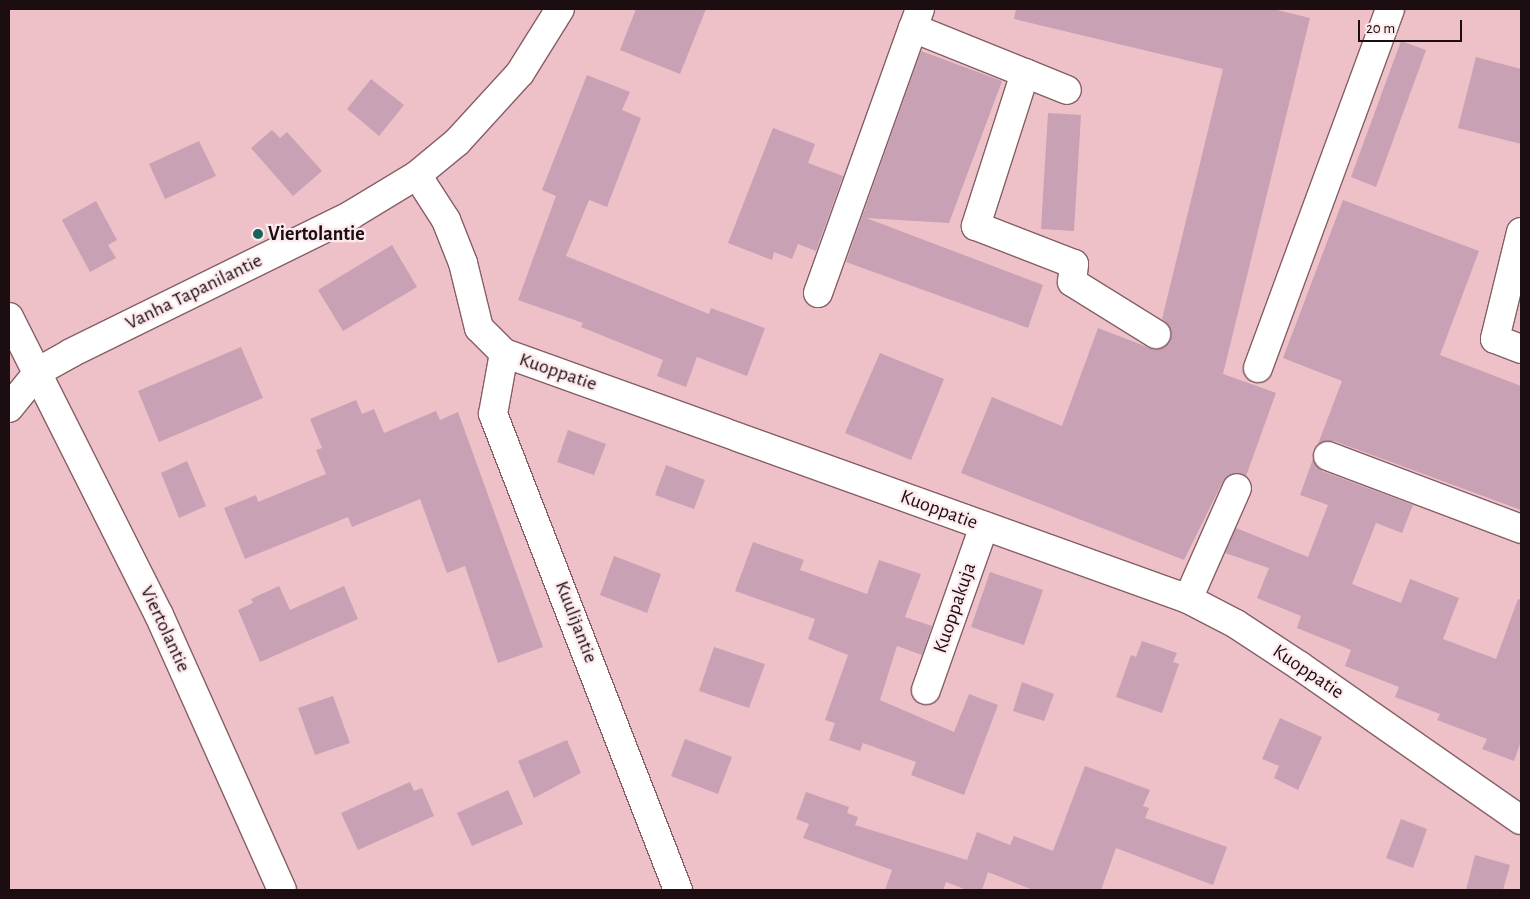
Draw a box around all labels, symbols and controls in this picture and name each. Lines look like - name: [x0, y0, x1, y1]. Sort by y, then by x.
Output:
- scale bar: [1360, 10, 1464, 42]
- text: 20 m: [1366, 21, 1395, 36]
- place label: Viertolantie: [268, 222, 365, 246]
- marker: Viertolantie: [252, 228, 264, 240]
- street label: Vanha Tapanilantie: [122, 248, 266, 336]
- street label: Kuoppatie: [516, 348, 600, 396]
- street label: Kuoppatie: [897, 485, 981, 535]
- street label: Kuoppakuja: [928, 560, 982, 656]
- street label: Kuulijantie: [549, 578, 603, 666]
- street label: Viertolantie: [135, 582, 195, 676]
- street label: Kuoppatie: [1268, 639, 1348, 705]

